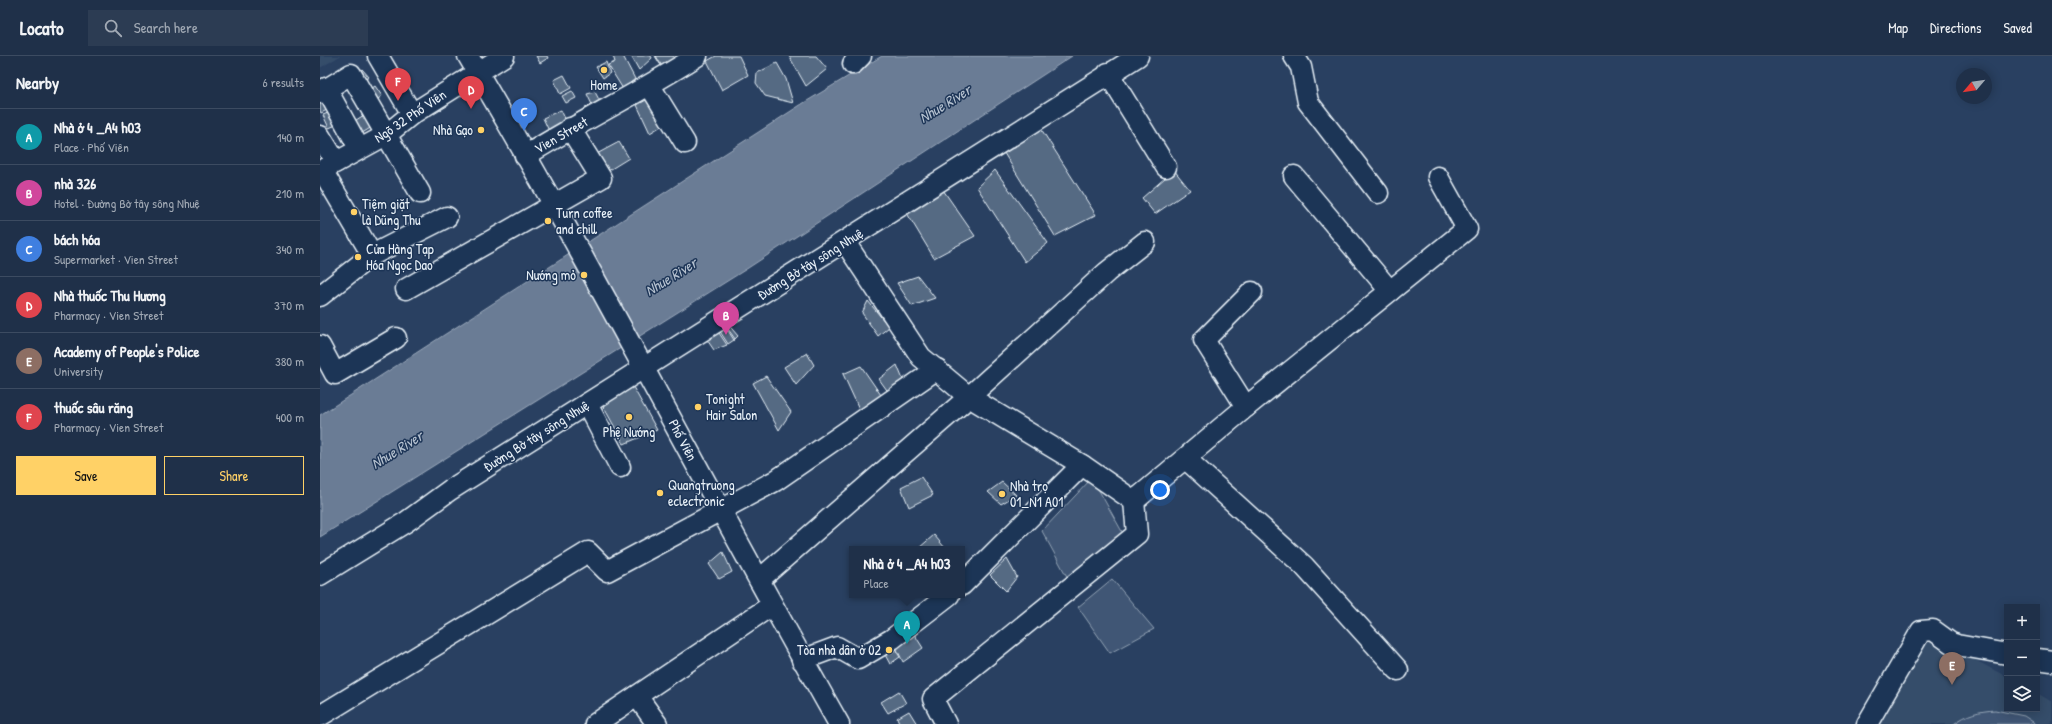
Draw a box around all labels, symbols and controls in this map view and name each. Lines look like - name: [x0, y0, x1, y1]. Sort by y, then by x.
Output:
- search box: [88, 10, 368, 46]
- text: Locato: [20, 15, 64, 41]
- icon: search: [102, 17, 124, 39]
- text: Search here: [134, 17, 198, 38]
- text: Map: [1888, 18, 1908, 37]
- text: Directions: [1930, 18, 1981, 37]
- text: Saved: [2003, 18, 2032, 37]
- marker: Home: [599, 65, 609, 75]
- pin: F: [385, 68, 411, 101]
- north arrow: [1956, 68, 1992, 104]
- text: Nearby: [16, 71, 59, 94]
- text: 6 results: [263, 73, 304, 91]
- place label: Home: [590, 75, 618, 94]
- pin: D: [458, 76, 484, 109]
- water label: Nhue River: [915, 78, 977, 128]
- street label: Ngõ 32 Phố Viên: [370, 85, 450, 147]
- pin: C: [511, 98, 537, 131]
- street label: Vien Street: [531, 112, 591, 157]
- text: Nhà ở 4 _A4 h03: [54, 117, 141, 138]
- place label: Nhà Gạo: [433, 120, 473, 139]
- marker: Nhà Gạo: [476, 125, 486, 135]
- text: A: [26, 128, 32, 146]
- text: 140 m: [277, 128, 304, 146]
- text: Place · Phố Viên: [54, 138, 129, 156]
- text: nhà 326: [54, 173, 96, 194]
- text: B: [26, 184, 32, 202]
- text: 210 m: [276, 184, 304, 202]
- text: Hotel · Đường Bờ tây sông Nhuệ: [54, 194, 200, 212]
- place label: Tiệm giặt là Dũng Thu: [362, 194, 421, 230]
- place label: Turn coffee and chill: [556, 203, 613, 238]
- marker: Tiệm giặt là Dũng Thu: [349, 207, 359, 217]
- marker: Turn coffee and chill: [543, 216, 553, 226]
- street label: Đường Bờ tây sông Nhuệ: [753, 223, 867, 305]
- text: bách hóa: [54, 229, 100, 250]
- place label: Cửa Hàng Tạp Hóa Ngọc Dao: [366, 239, 434, 275]
- text: C: [25, 240, 33, 258]
- text: 340 m: [276, 240, 304, 258]
- text: Supermarket · Vien Street: [54, 250, 178, 268]
- water label: Nhue River: [641, 251, 703, 301]
- marker: Cửa Hàng Tạp Hóa Ngọc Dao: [353, 252, 363, 262]
- place label: Nướng mỏ: [526, 265, 576, 285]
- marker: Nướng mỏ: [579, 270, 589, 280]
- text: Nhà thuốc Thu Hương: [54, 285, 166, 306]
- text: D: [26, 296, 32, 314]
- text: 370 m: [274, 296, 304, 314]
- pin: B: [713, 302, 739, 335]
- text: Pharmacy · Vien Street: [54, 306, 163, 324]
- text: Academy of People's Police: [54, 341, 199, 362]
- text: E: [26, 352, 32, 370]
- text: 380 m: [275, 352, 304, 370]
- text: University: [54, 362, 103, 380]
- place label: Tonight Hair Salon: [706, 389, 757, 424]
- street label: Đường Bờ tây sông Nhuệ: [479, 395, 593, 477]
- text: thuốc sâu răng: [54, 397, 133, 418]
- marker: Tonight Hair Salon: [693, 402, 703, 412]
- text: F: [27, 408, 31, 426]
- text: 400 m: [276, 408, 304, 426]
- marker: Phệ Nướng: [624, 412, 634, 422]
- street label: Phố Viên: [665, 416, 702, 464]
- text: Pharmacy · Vien Street: [54, 418, 163, 436]
- place label: Phệ Nướng: [603, 422, 655, 442]
- water label: Nhue River: [367, 424, 429, 474]
- button: Save: [16, 456, 156, 495]
- button: Share: [164, 456, 304, 495]
- place label: Quangtruong eclectronic: [668, 475, 735, 510]
- place label: Nhà trọ 01_N1 A01: [1010, 476, 1063, 511]
- your location: [1150, 480, 1170, 500]
- marker: Quangtruong eclectronic: [655, 488, 665, 498]
- marker: Nhà trọ 01_N1 A01: [997, 489, 1007, 499]
- popup: [849, 546, 965, 598]
- text: Nhà ở 4 _A4 h03: [864, 553, 950, 574]
- text: Place: [864, 574, 889, 592]
- map controls: [2004, 604, 2040, 712]
- button: +: [2004, 604, 2040, 640]
- pin: A: [894, 611, 920, 644]
- place label: Tòa nhà dân ở 02: [797, 640, 881, 659]
- button: −: [2004, 640, 2040, 676]
- marker: Tòa nhà dân ở 02: [884, 645, 894, 655]
- pin: E: [1939, 652, 1965, 685]
- button: layers: [2004, 676, 2040, 712]

